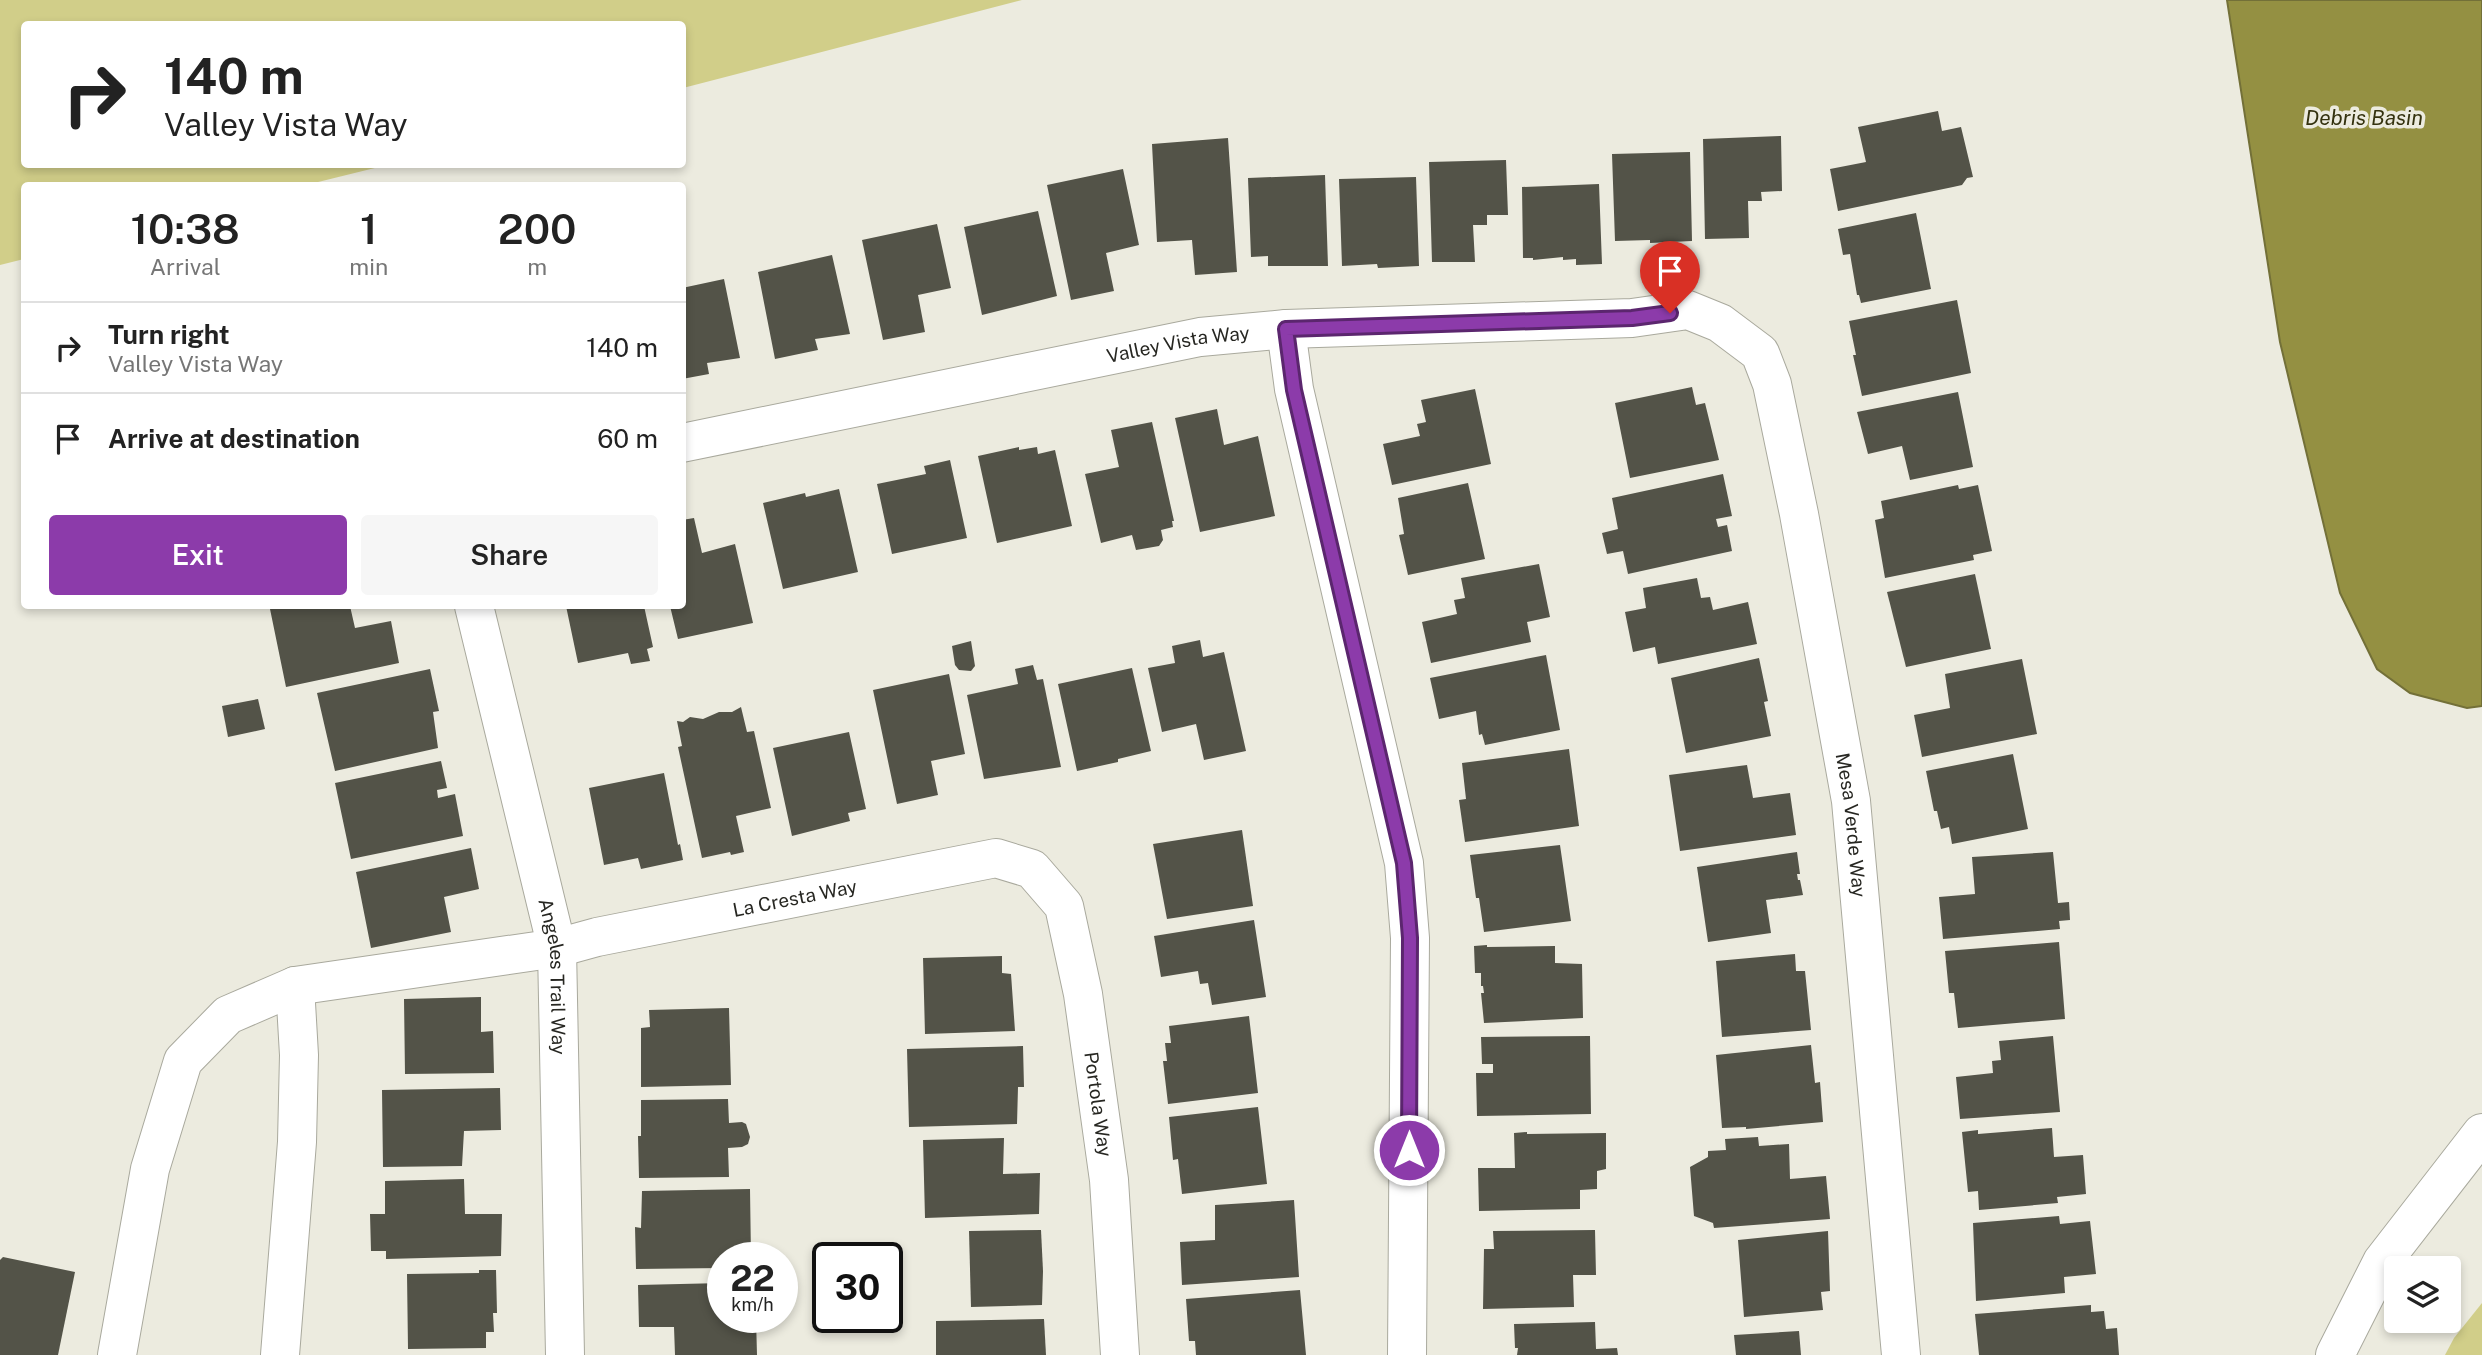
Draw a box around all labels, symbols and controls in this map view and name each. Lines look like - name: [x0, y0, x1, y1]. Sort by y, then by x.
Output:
- text: 140 m: [164, 47, 304, 105]
- icon: right: [49, 49, 140, 140]
- water label: Debris Basin: [2305, 105, 2423, 130]
- text: Valley Vista Way: [164, 106, 408, 143]
- text: 10:38: [131, 204, 240, 253]
- text: 1: [360, 204, 378, 253]
- text: 200: [498, 204, 576, 253]
- pin: [1640, 241, 1700, 313]
- icon: arrive: [1651, 252, 1689, 290]
- text: Arrival: [150, 253, 221, 280]
- text: min: [349, 253, 388, 280]
- text: m: [527, 253, 547, 280]
- text: Turn right: [108, 319, 230, 350]
- street label: Valley Vista Way: [1105, 321, 1250, 367]
- icon: right: [49, 329, 87, 367]
- text: 140 m: [586, 332, 658, 363]
- text: Valley Vista Way: [108, 350, 283, 377]
- icon: arrive: [49, 420, 87, 458]
- text: Arrive at destination: [108, 423, 360, 454]
- text: 60 m: [597, 423, 658, 454]
- button: Exit: [49, 515, 347, 595]
- button: Share: [361, 515, 658, 595]
- street label: Mesa Verde Way: [1831, 751, 1871, 898]
- street label: La Cresta Way: [731, 875, 859, 921]
- street label: Angeles Trail Way: [534, 896, 570, 1055]
- street label: Portola Way: [1080, 1050, 1117, 1158]
- position arrow: [1372, 1113, 1446, 1187]
- speed limit sign: 30: [812, 1242, 903, 1333]
- map controls: [2384, 1256, 2461, 1333]
- button: layers: [2384, 1256, 2461, 1333]
- text: 22: [730, 1258, 775, 1299]
- text: km/h: [731, 1294, 774, 1315]

